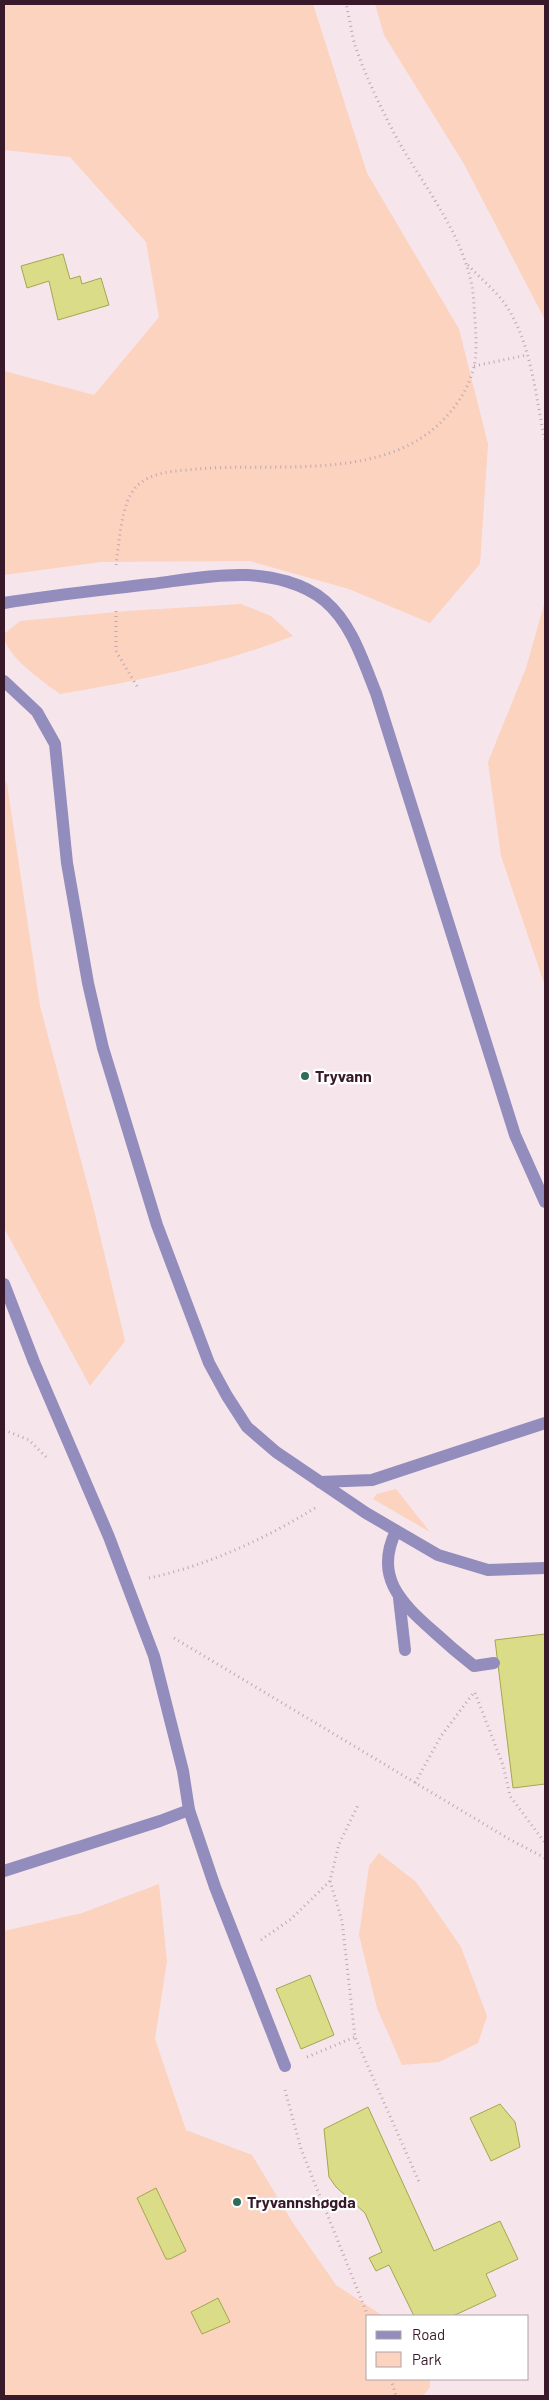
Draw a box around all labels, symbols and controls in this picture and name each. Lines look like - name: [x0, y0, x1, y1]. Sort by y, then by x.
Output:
- place label: Tryvann: [315, 1066, 372, 1085]
- marker: Tryvann: [299, 1070, 311, 1082]
- place label: Tryvannshøgda: [247, 2192, 356, 2211]
- marker: Tryvannshøgda: [231, 2196, 243, 2208]
- legend: [366, 2315, 529, 2380]
- text: Road: [412, 2325, 445, 2343]
- text: Park: [412, 2350, 442, 2368]

